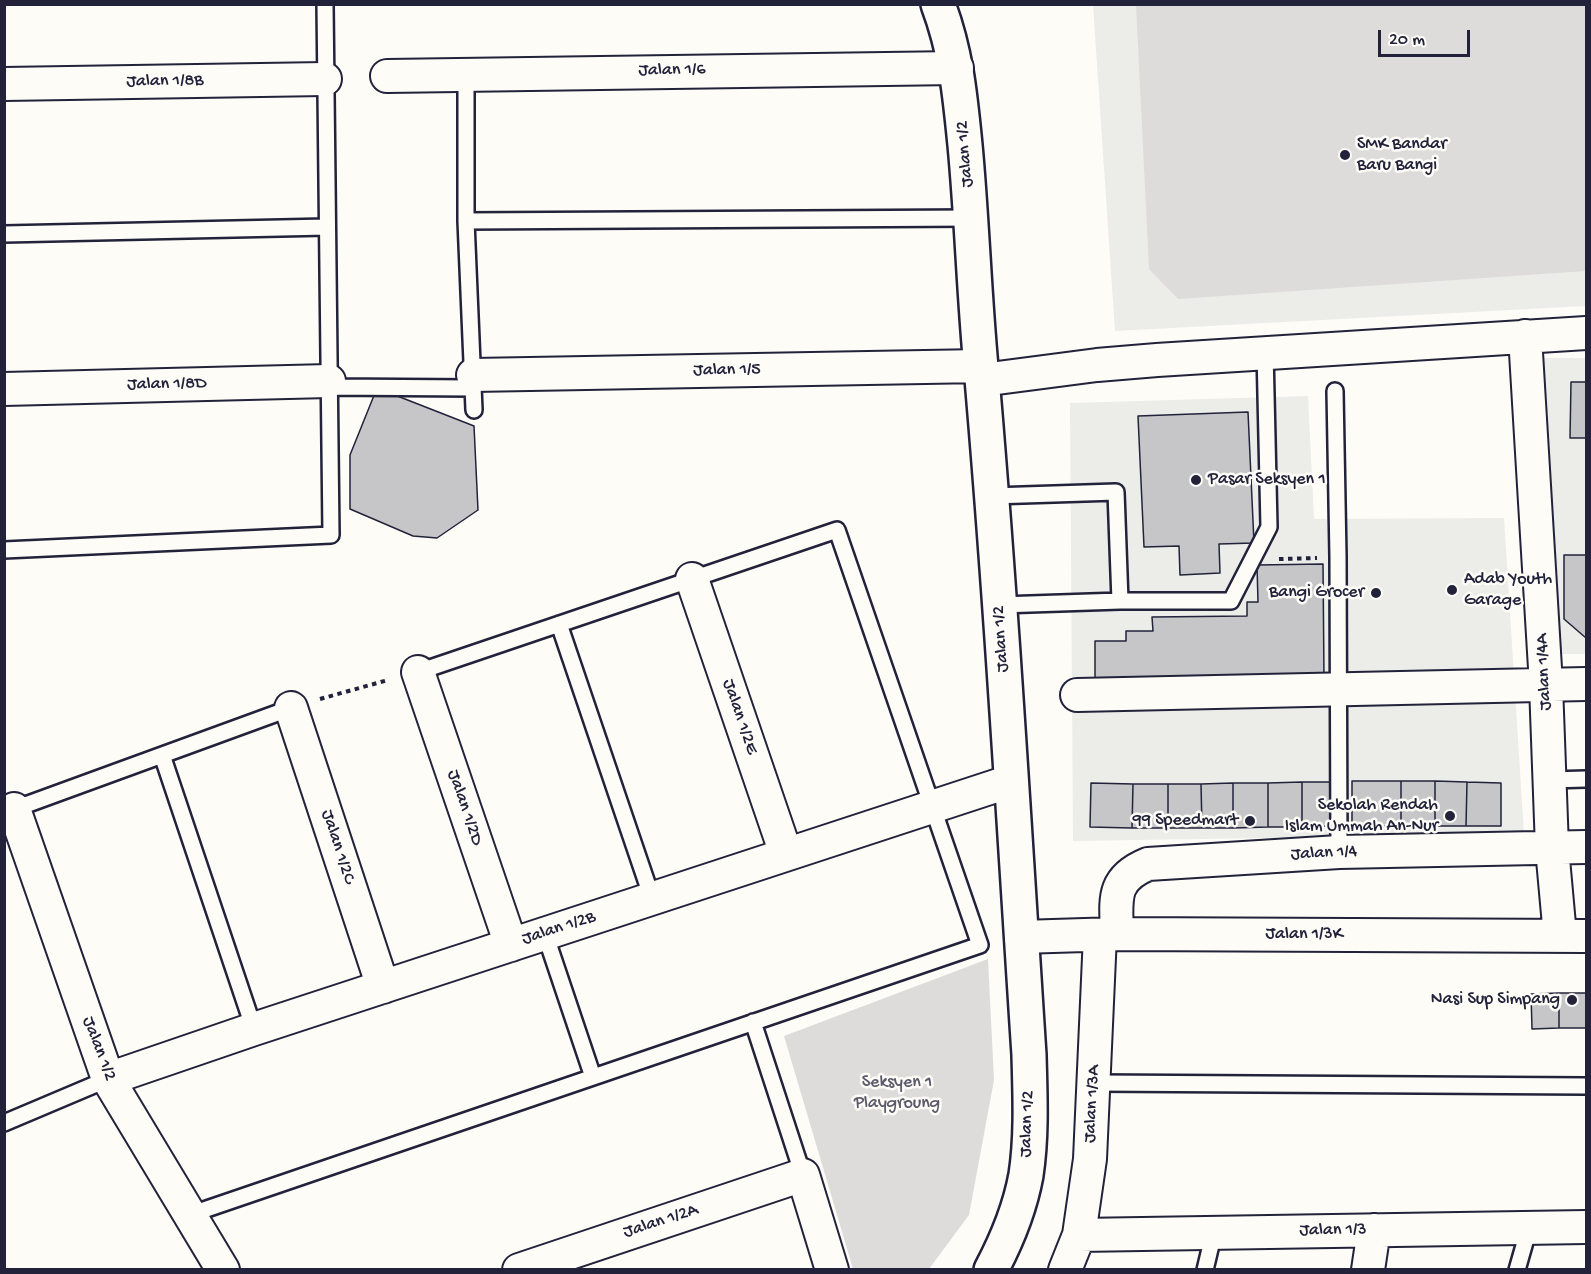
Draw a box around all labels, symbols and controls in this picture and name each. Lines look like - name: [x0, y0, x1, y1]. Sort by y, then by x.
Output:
- scale bar: [1381, 18, 1472, 56]
- text: 20 m: [1389, 30, 1425, 51]
- street label: Jalan 1/6: [638, 60, 706, 82]
- street label: Jalan 1/8B: [126, 71, 204, 93]
- street label: Jalan 1/2: [952, 120, 980, 188]
- place label: SMK Bandar Baru Bangi: [1357, 134, 1447, 176]
- marker: SMK Bandar Baru Bangi: [1338, 148, 1352, 162]
- street label: Jalan 1/5: [693, 360, 761, 382]
- street label: Jalan 1/8D: [127, 374, 207, 396]
- place label: Pasar Seksyen 1: [1208, 469, 1326, 491]
- marker: Pasar Seksyen 1: [1189, 473, 1203, 487]
- place label: Adab Youth Garage: [1464, 569, 1552, 612]
- place label: Bangi Grocer: [1269, 582, 1364, 604]
- marker: Adab Youth Garage: [1445, 583, 1459, 597]
- marker: Bangi Grocer: [1369, 586, 1383, 600]
- street label: Jalan 1/2: [989, 605, 1015, 673]
- street label: Jalan 1/4A: [1532, 633, 1558, 711]
- street label: Jalan 1/2E: [716, 677, 762, 757]
- street label: Jalan 1/2D: [441, 767, 487, 849]
- place label: Sekolah Rendah Islam Ummah An-Nur: [1285, 795, 1438, 838]
- street label: Jalan 1/2C: [315, 807, 359, 887]
- marker: Sekolah Rendah Islam Ummah An-Nur: [1443, 809, 1457, 823]
- place label: 99 Speedmart: [1133, 810, 1238, 832]
- marker: 99 Speedmart: [1243, 814, 1257, 828]
- street label: Jalan 1/4: [1290, 841, 1358, 867]
- street label: Jalan 1/2B: [520, 907, 598, 951]
- street label: Jalan 1/3K: [1265, 924, 1343, 946]
- place label: Nasi Sup Simpang: [1431, 989, 1560, 1011]
- marker: Nasi Sup Simpang: [1565, 993, 1579, 1007]
- street label: Jalan 1/2: [76, 1014, 120, 1084]
- street label: Jalan 1/3A: [1080, 1065, 1106, 1143]
- park label: Seksyen 1 Playgroung: [854, 1072, 940, 1114]
- street label: Jalan 1/2: [1016, 1090, 1040, 1158]
- street label: Jalan 1/2A: [621, 1200, 701, 1244]
- street label: Jalan 1/3: [1299, 1220, 1367, 1242]

